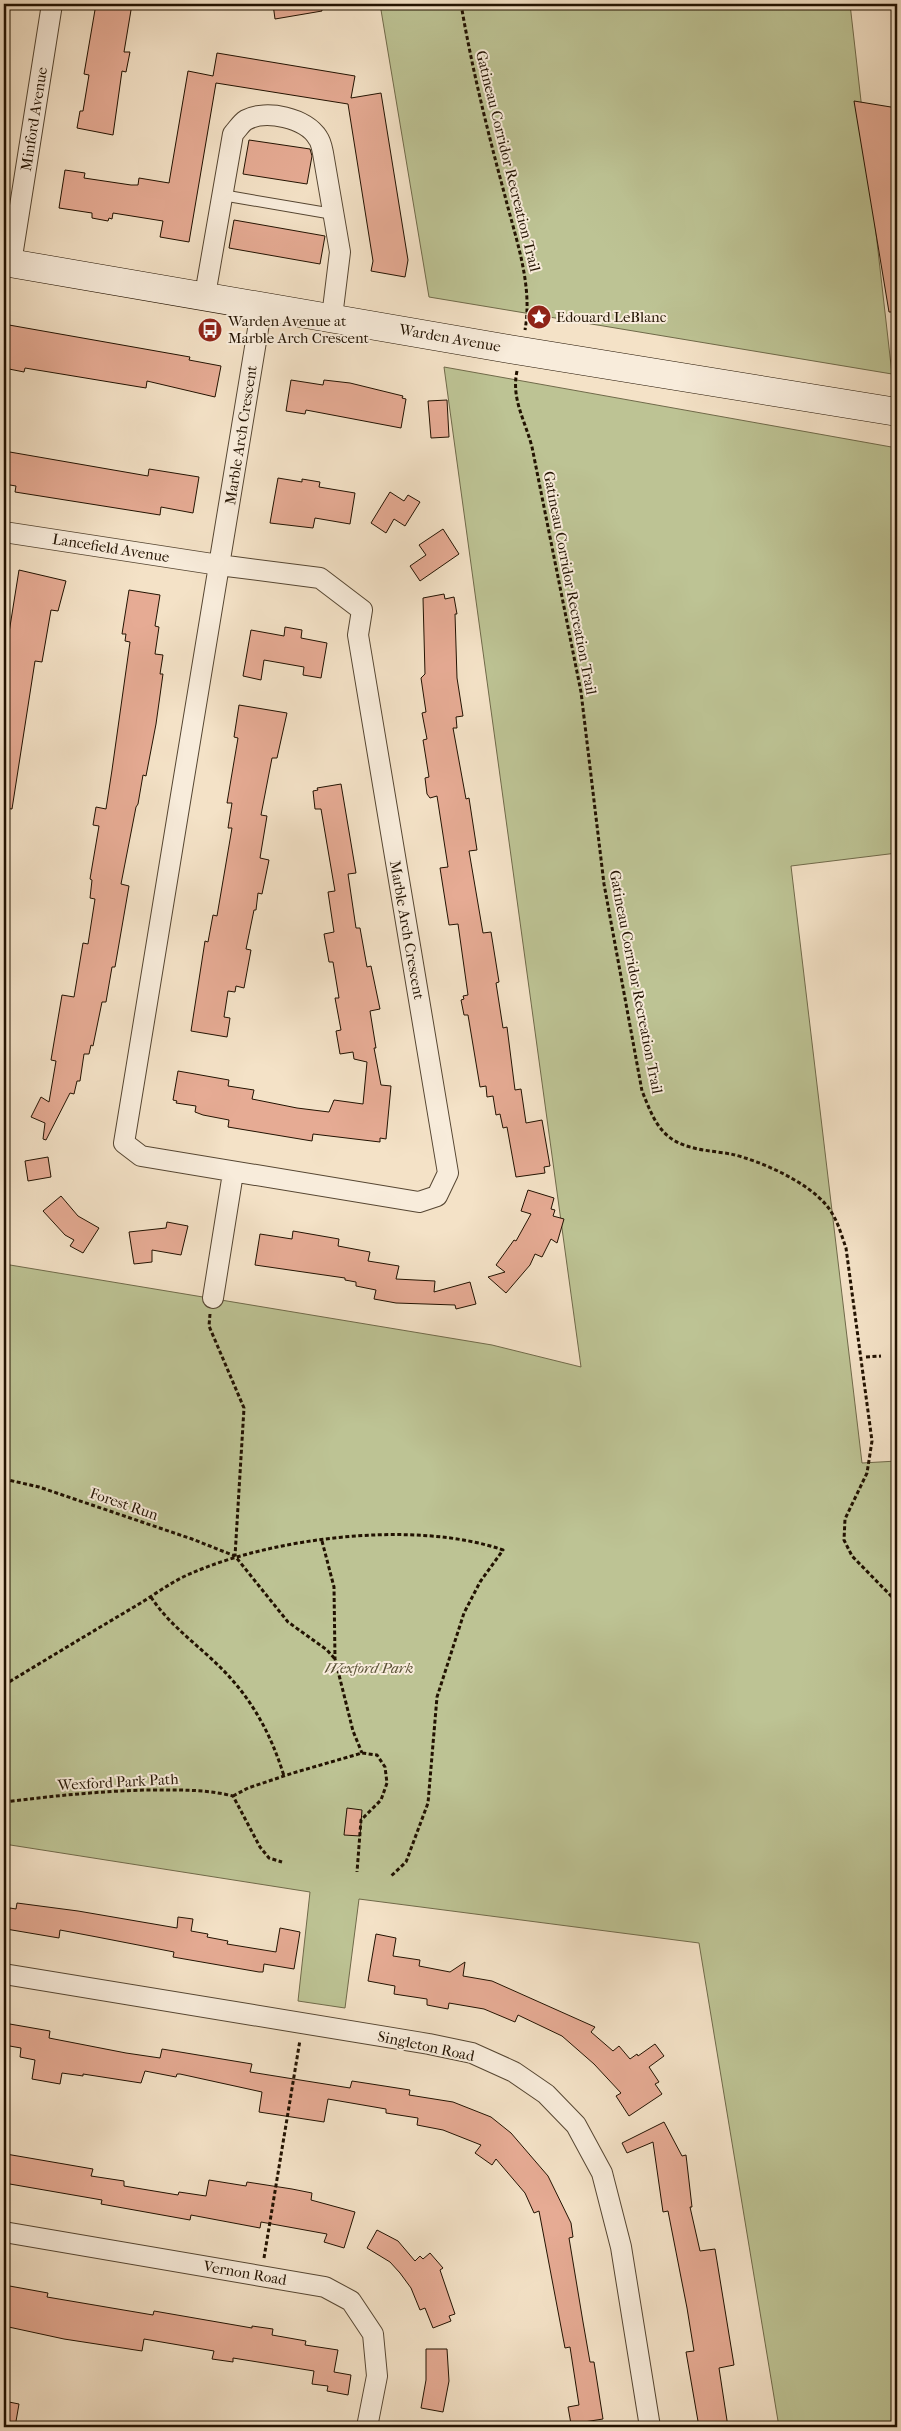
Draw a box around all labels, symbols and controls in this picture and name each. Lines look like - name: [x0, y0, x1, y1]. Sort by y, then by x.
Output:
- street label: Gatineau Corridor Recreation Trail: [472, 49, 544, 273]
- street label: Minford Avenue: [17, 65, 51, 172]
- place icon: Edouard LeBlanc: [526, 304, 552, 330]
- place label: Edouard LeBlanc: [556, 308, 667, 326]
- place label: Warden Avenue at Marble Arch Crescent: [227, 312, 370, 347]
- bus stop icon: Warden Avenue at Marble Arch Crescent: [197, 317, 223, 343]
- street label: Warden Avenue: [397, 320, 503, 356]
- street label: Marble Arch Crescent: [221, 363, 261, 506]
- street label: Gatineau Corridor Recreation Trail: [539, 470, 601, 696]
- street label: Lancefield Avenue: [51, 530, 171, 566]
- street label: Marble Arch Crescent: [386, 859, 428, 1002]
- street label: Gatineau Corridor Recreation Trail: [605, 869, 667, 1095]
- street label: Forest Run: [87, 1484, 161, 1524]
- park label: Wexford Park: [325, 1659, 414, 1677]
- street label: Wexford Park Path: [56, 1770, 180, 1794]
- street label: Singleton Road: [376, 2027, 477, 2065]
- street label: Vernon Road: [201, 2257, 289, 2289]

